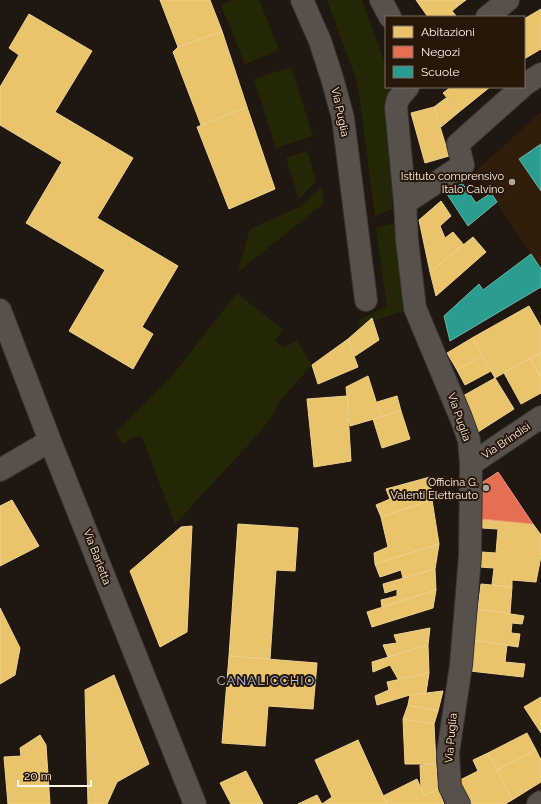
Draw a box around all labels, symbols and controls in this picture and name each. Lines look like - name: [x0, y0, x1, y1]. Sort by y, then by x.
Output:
- legend: [385, 16, 525, 88]
- text: Abitazioni: [421, 25, 475, 39]
- text: Negozi: [421, 45, 460, 59]
- text: Scuole: [421, 65, 459, 79]
- street label: Via Puglia: [328, 86, 352, 138]
- place label: Istituto comprensivo Italo Calvino: [401, 170, 504, 196]
- marker: Istituto comprensivo Italo Calvino: [507, 177, 517, 187]
- street label: Via Puglia: [445, 391, 473, 443]
- street label: Via Brindisi: [479, 420, 533, 462]
- place label: Officina G. Valenti Elettrauto: [390, 476, 478, 502]
- marker: Officina G. Valenti Elettrauto: [481, 483, 491, 493]
- street label: Via Barletta: [80, 527, 114, 587]
- district label: CANALICCHIO: [217, 673, 315, 688]
- street label: Via Puglia: [442, 712, 460, 764]
- scale bar: [18, 762, 91, 788]
- text: 20 m: [24, 769, 52, 783]

